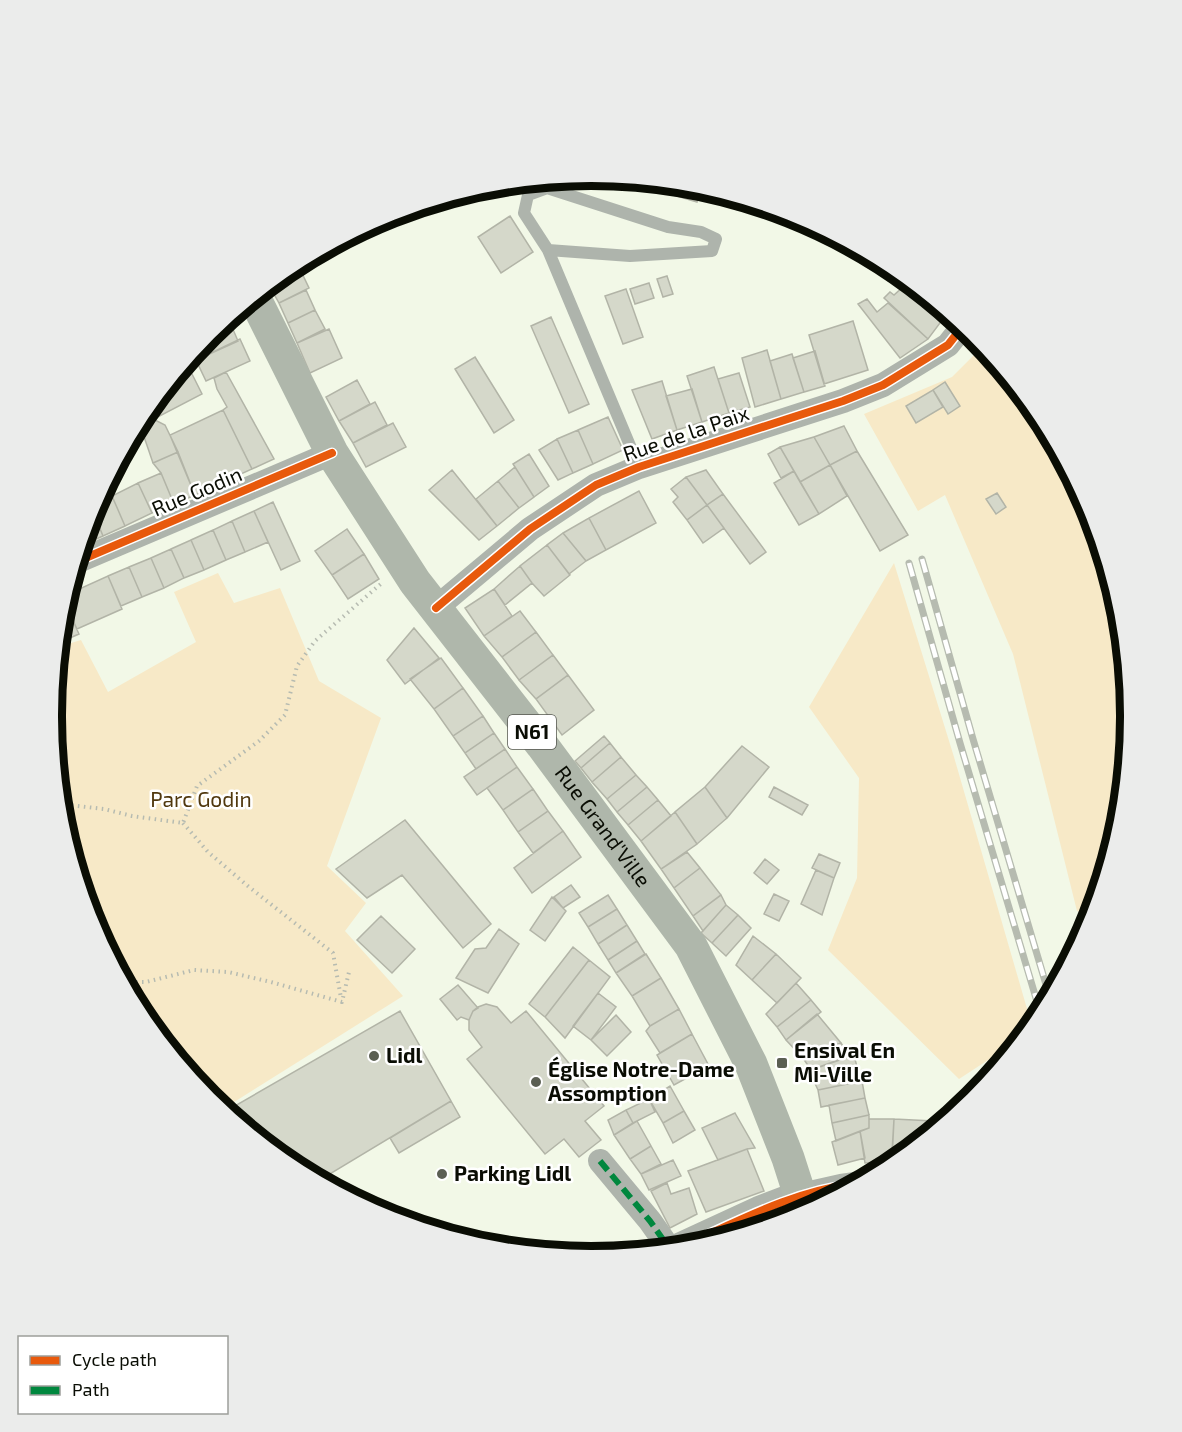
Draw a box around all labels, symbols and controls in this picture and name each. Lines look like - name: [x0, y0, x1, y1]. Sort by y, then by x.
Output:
- street label: Rue de la Paix: [619, 399, 752, 466]
- street label: Rue Godin: [148, 460, 245, 521]
- road number: N61: [508, 715, 556, 749]
- street label: Rue Grand'Ville: [551, 760, 657, 891]
- park label: Parc Godin: [150, 786, 252, 811]
- place label: Ensival En Mi-Ville: [794, 1037, 895, 1086]
- place label: Lidl: [386, 1042, 423, 1067]
- marker: Lidl: [367, 1049, 381, 1063]
- place label: Église Notre-Dame Assomption: [548, 1056, 735, 1105]
- marker: Ensival En Mi-Ville: [775, 1056, 789, 1070]
- marker: Église Notre-Dame Assomption: [529, 1075, 543, 1089]
- place label: Parking Lidl: [454, 1160, 571, 1185]
- marker: Parking Lidl: [435, 1167, 449, 1181]
- legend: [18, 1336, 228, 1414]
- text: Cycle path: [72, 1348, 157, 1370]
- text: Path: [72, 1378, 110, 1400]

